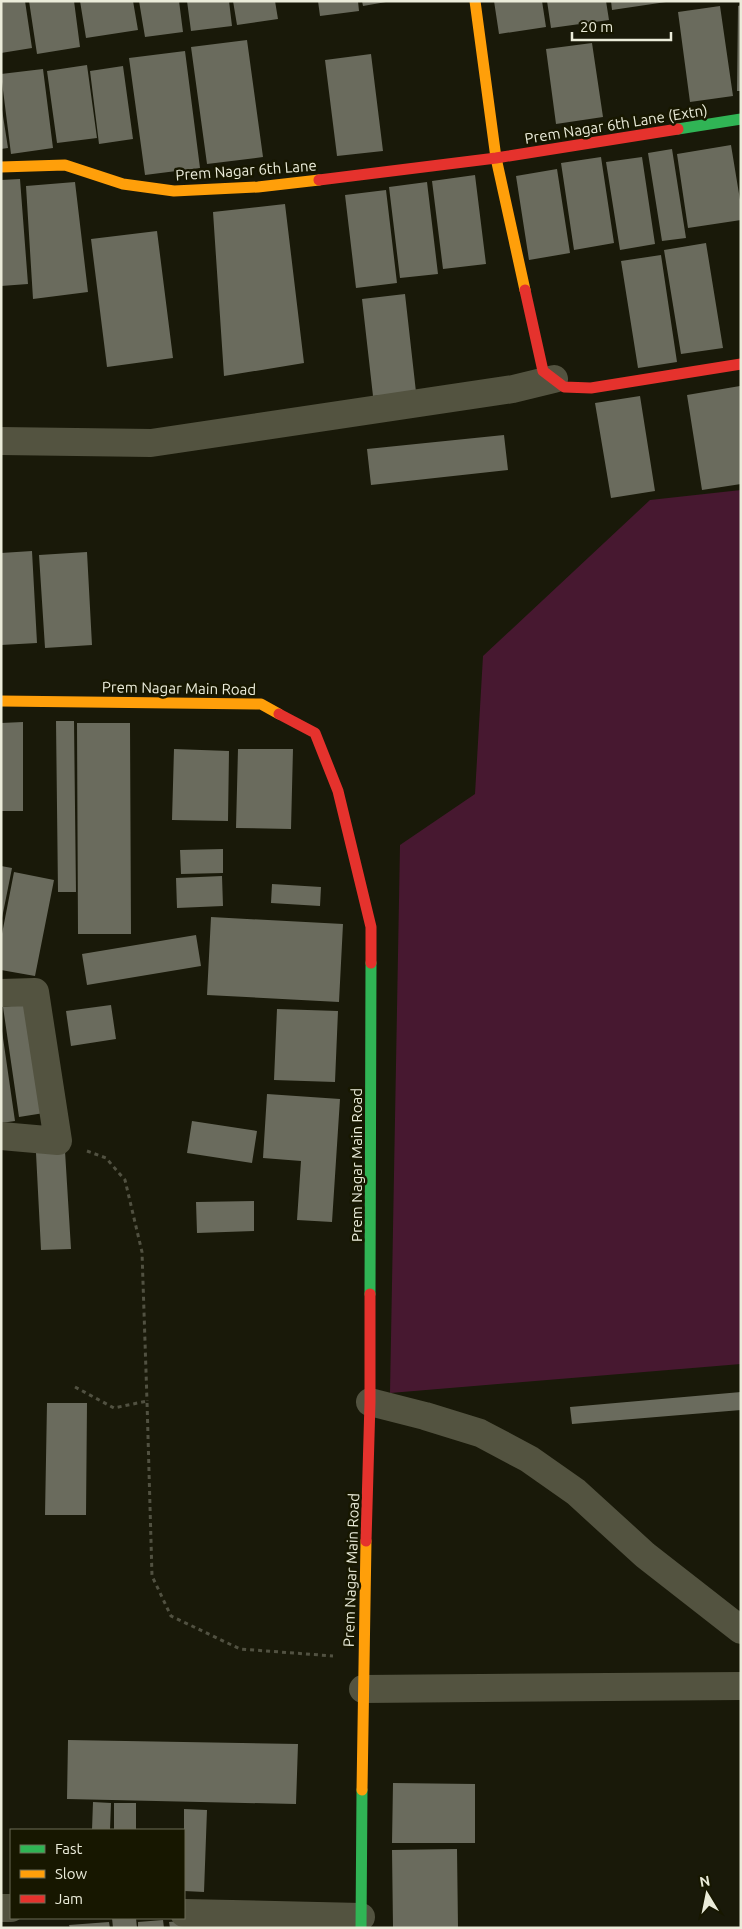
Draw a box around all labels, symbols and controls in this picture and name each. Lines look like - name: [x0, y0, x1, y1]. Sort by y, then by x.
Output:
- scale bar: [572, 10, 671, 42]
- text: 20 m: [580, 18, 613, 35]
- street label: Prem Nagar 6th Lane (Extn): [523, 101, 709, 147]
- street label: Prem Nagar 6th Lane: [175, 157, 317, 183]
- street label: Prem Nagar Main Road: [102, 678, 256, 698]
- street label: Prem Nagar Main Road: [348, 1088, 365, 1242]
- street label: Prem Nagar Main Road: [340, 1493, 362, 1647]
- legend: [10, 1829, 185, 1919]
- text: Fast: [55, 1840, 83, 1857]
- text: Slow: [55, 1865, 88, 1882]
- north arrow: [682, 1869, 732, 1919]
- text: N: [698, 1872, 711, 1890]
- text: Jam: [55, 1890, 83, 1907]

